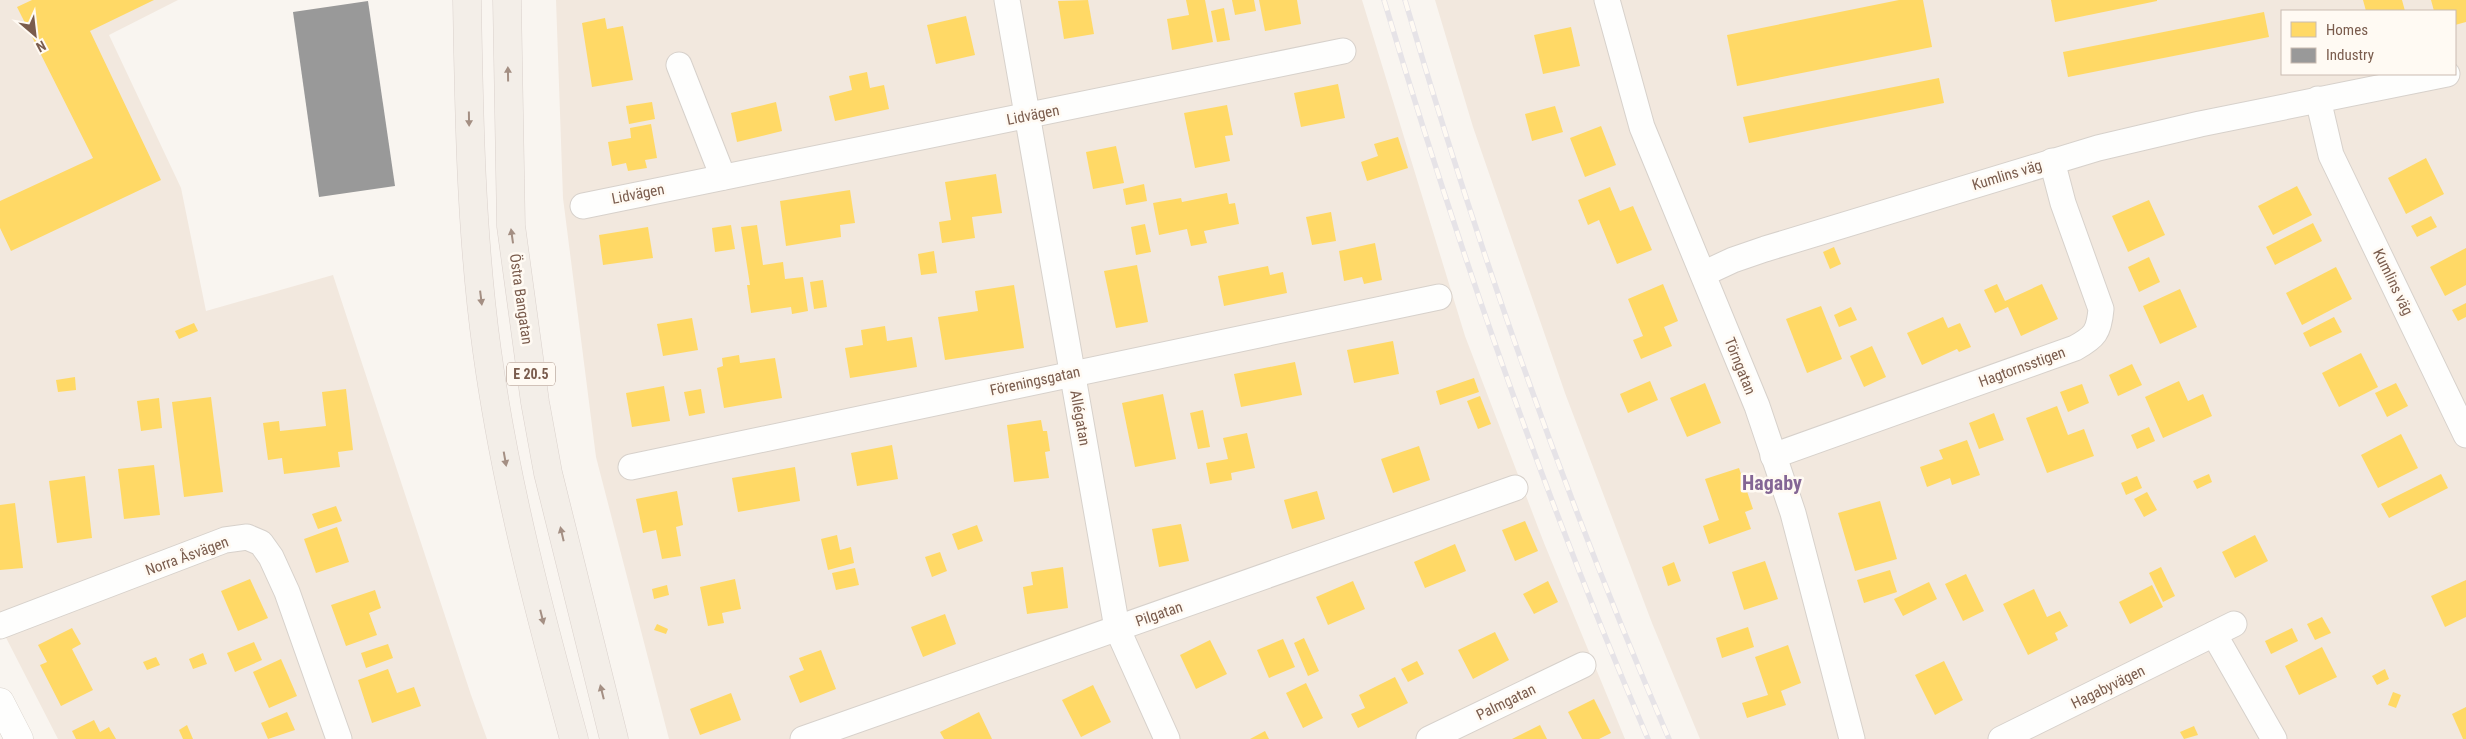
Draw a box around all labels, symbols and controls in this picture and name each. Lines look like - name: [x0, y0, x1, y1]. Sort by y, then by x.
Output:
- north arrow: [10, 10, 60, 60]
- legend: [2281, 10, 2456, 75]
- text: Homes: [2326, 21, 2368, 39]
- text: N: [34, 37, 49, 56]
- text: Industry: [2326, 46, 2374, 64]
- one-way arrow: [503, 66, 511, 82]
- street label: Lidvägen: [1005, 101, 1061, 129]
- one-way arrow: [465, 111, 473, 127]
- street label: Kumlins väg: [1970, 156, 2044, 194]
- street label: Lidvägen: [610, 180, 666, 208]
- one-way arrow: [508, 228, 516, 244]
- street label: Kumlins väg: [2369, 246, 2417, 318]
- street label: Östra Bangatan: [506, 253, 536, 345]
- one-way arrow: [477, 291, 485, 307]
- street label: Törngatan: [1720, 335, 1760, 397]
- street label: Hagtornsstigen: [1976, 343, 2068, 391]
- road number: E 20.5: [507, 362, 555, 386]
- street label: Föreningsgatan: [988, 363, 1082, 399]
- street label: Allégatan: [1066, 389, 1094, 447]
- one-way arrow: [501, 451, 509, 467]
- district label: Hagaby: [1742, 471, 1802, 495]
- one-way arrow: [558, 527, 566, 542]
- street label: Norra Åsvägen: [143, 533, 231, 579]
- street label: Pilgatan: [1133, 598, 1185, 630]
- one-way arrow: [538, 609, 546, 625]
- street label: Hagabyvägen: [2068, 661, 2148, 713]
- street label: Palmgatan: [1473, 680, 1539, 724]
- one-way arrow: [598, 684, 606, 699]

